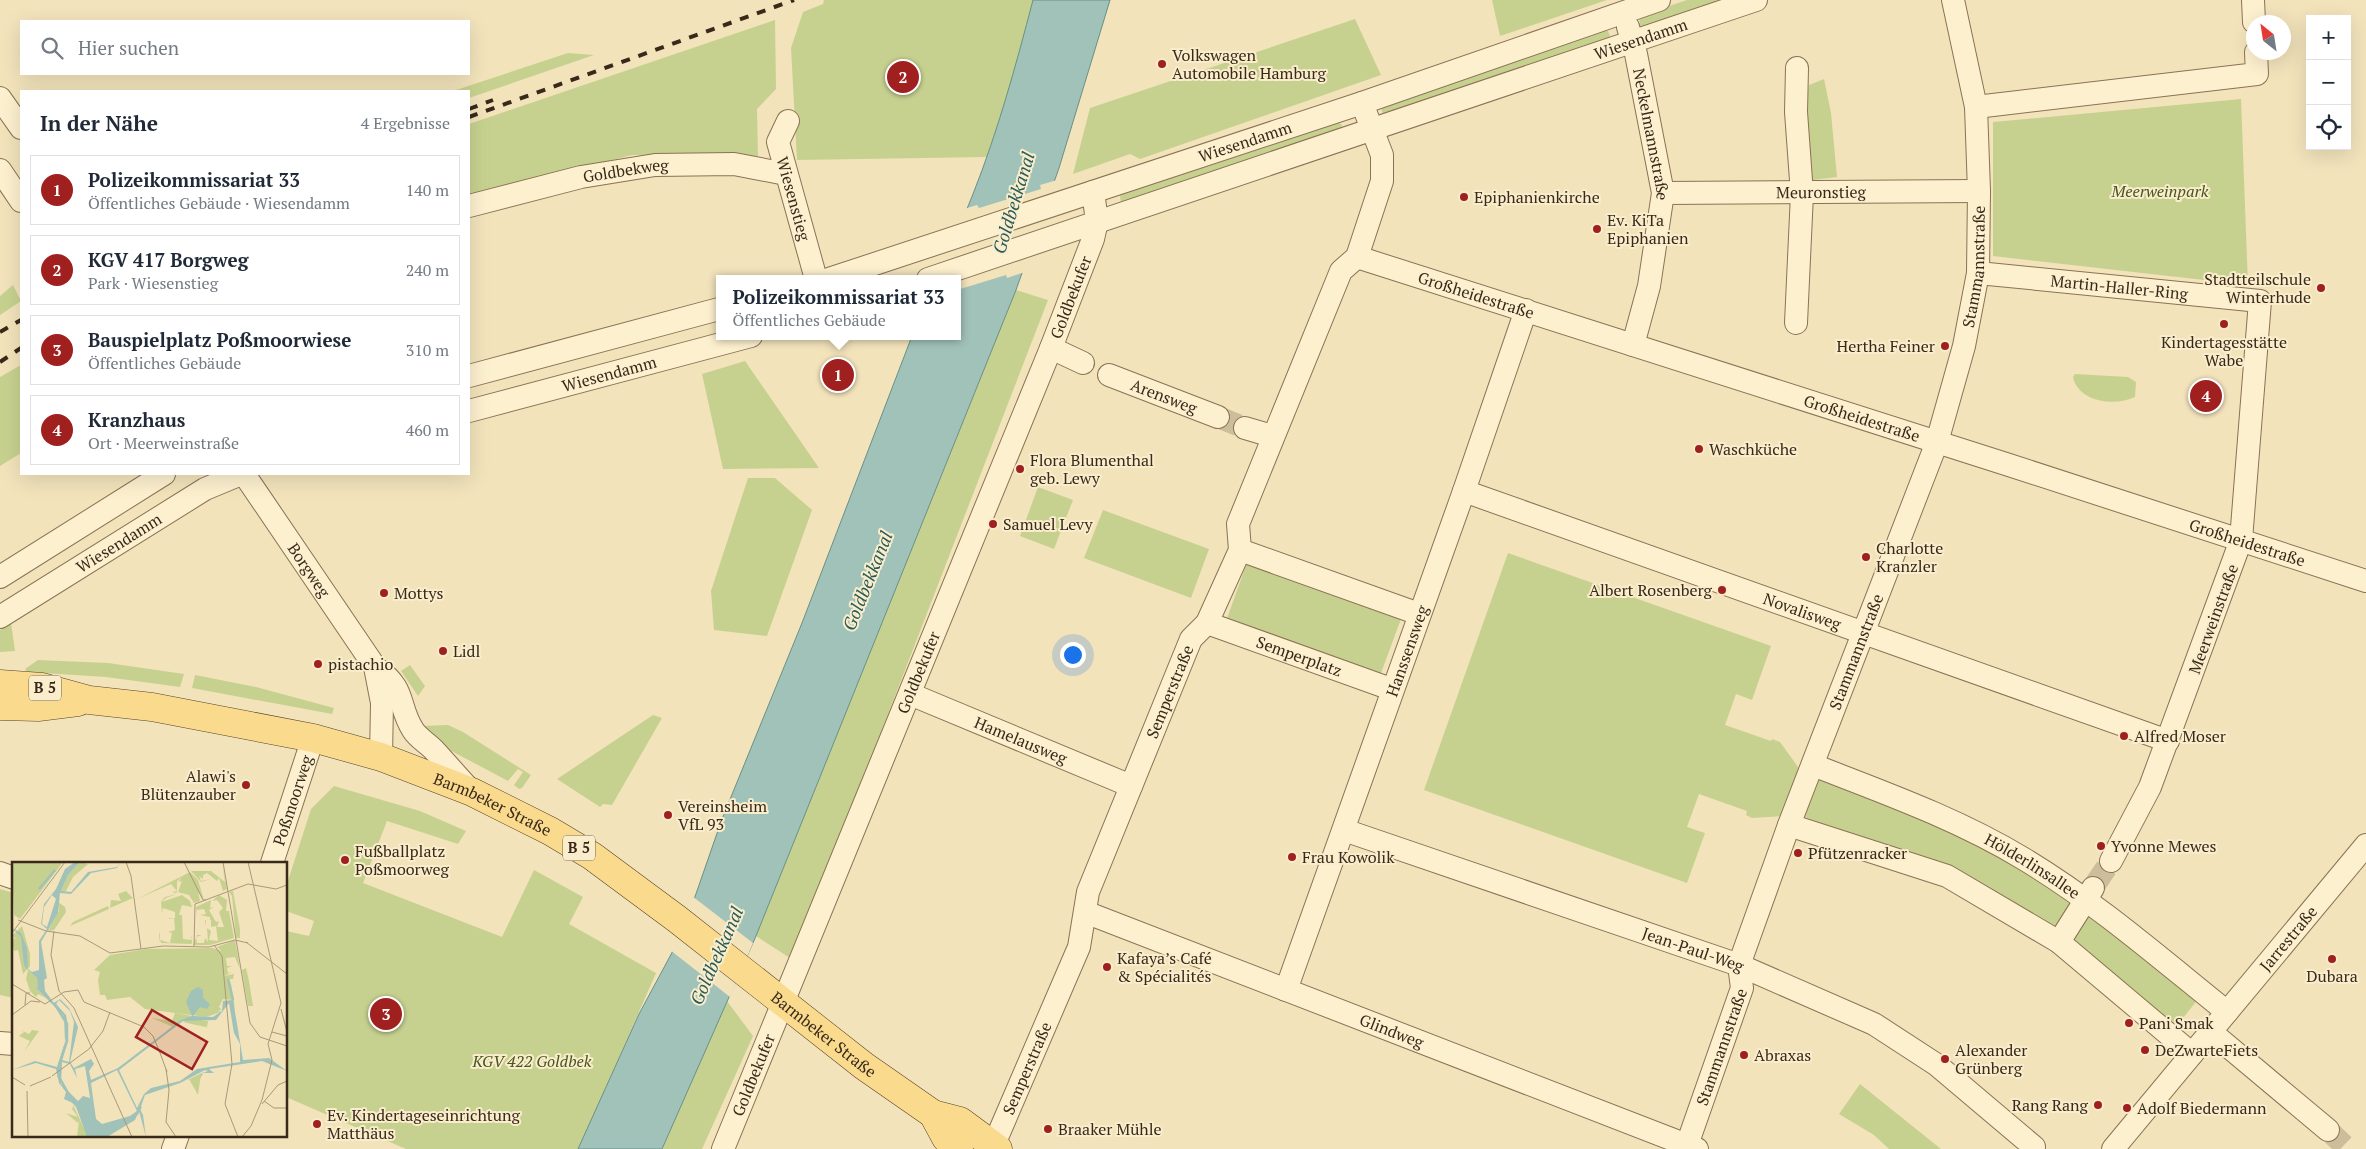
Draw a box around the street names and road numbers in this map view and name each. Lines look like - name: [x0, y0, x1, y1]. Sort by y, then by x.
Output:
- street label: Wiesendamm: [1591, 13, 1690, 65]
- street label: Neckelmannstraße: [1628, 66, 1674, 202]
- street label: Wiesendamm: [1195, 116, 1295, 167]
- street label: Goldbekweg: [581, 154, 669, 188]
- street label: Wiesenstieg: [772, 154, 816, 244]
- street label: Meuronstieg: [1776, 181, 1867, 203]
- street label: Stammannstraße: [1957, 205, 1990, 329]
- street label: Goldbekufer: [1045, 252, 1097, 342]
- street label: Großheidestraße: [1415, 266, 1537, 324]
- street label: Martin-Haller-Ring: [2050, 269, 2190, 305]
- street label: Wiesendamm: [559, 351, 659, 397]
- street label: Arensweg: [1128, 373, 1201, 419]
- street label: Großheidestraße: [1801, 389, 1923, 447]
- street label: Wiesendamm: [72, 508, 166, 578]
- street label: Großheidestraße: [2186, 513, 2308, 572]
- street label: Borgweg: [283, 538, 336, 602]
- street label: Meerweinstraße: [2183, 561, 2243, 677]
- street label: Novalisweg: [1760, 587, 1845, 635]
- street label: Stammannstraße: [1824, 590, 1888, 713]
- street label: Hanssensweg: [1381, 602, 1434, 700]
- street label: Goldbekufer: [891, 627, 945, 717]
- street label: Semperplatz: [1253, 631, 1345, 682]
- street label: Semperstraße: [1141, 642, 1198, 742]
- road number: B 5: [29, 676, 61, 700]
- street label: Hamelausweg: [971, 711, 1071, 769]
- street label: Poßmoorweg: [267, 752, 318, 848]
- street label: Barmbeker Straße: [430, 767, 555, 841]
- street label: Hölderlinsallee: [1981, 828, 2085, 904]
- road number: B 5: [563, 836, 595, 860]
- street label: Jarrestraße: [2254, 901, 2322, 976]
- street label: Jean-Paul-Weg: [1639, 922, 1748, 977]
- street label: Stammannstraße: [1691, 985, 1752, 1108]
- street label: Barmbeker Straße: [767, 986, 881, 1082]
- street label: Glindweg: [1357, 1008, 1428, 1053]
- street label: Semperstraße: [997, 1018, 1057, 1118]
- street label: Goldbekufer: [727, 1030, 780, 1120]

